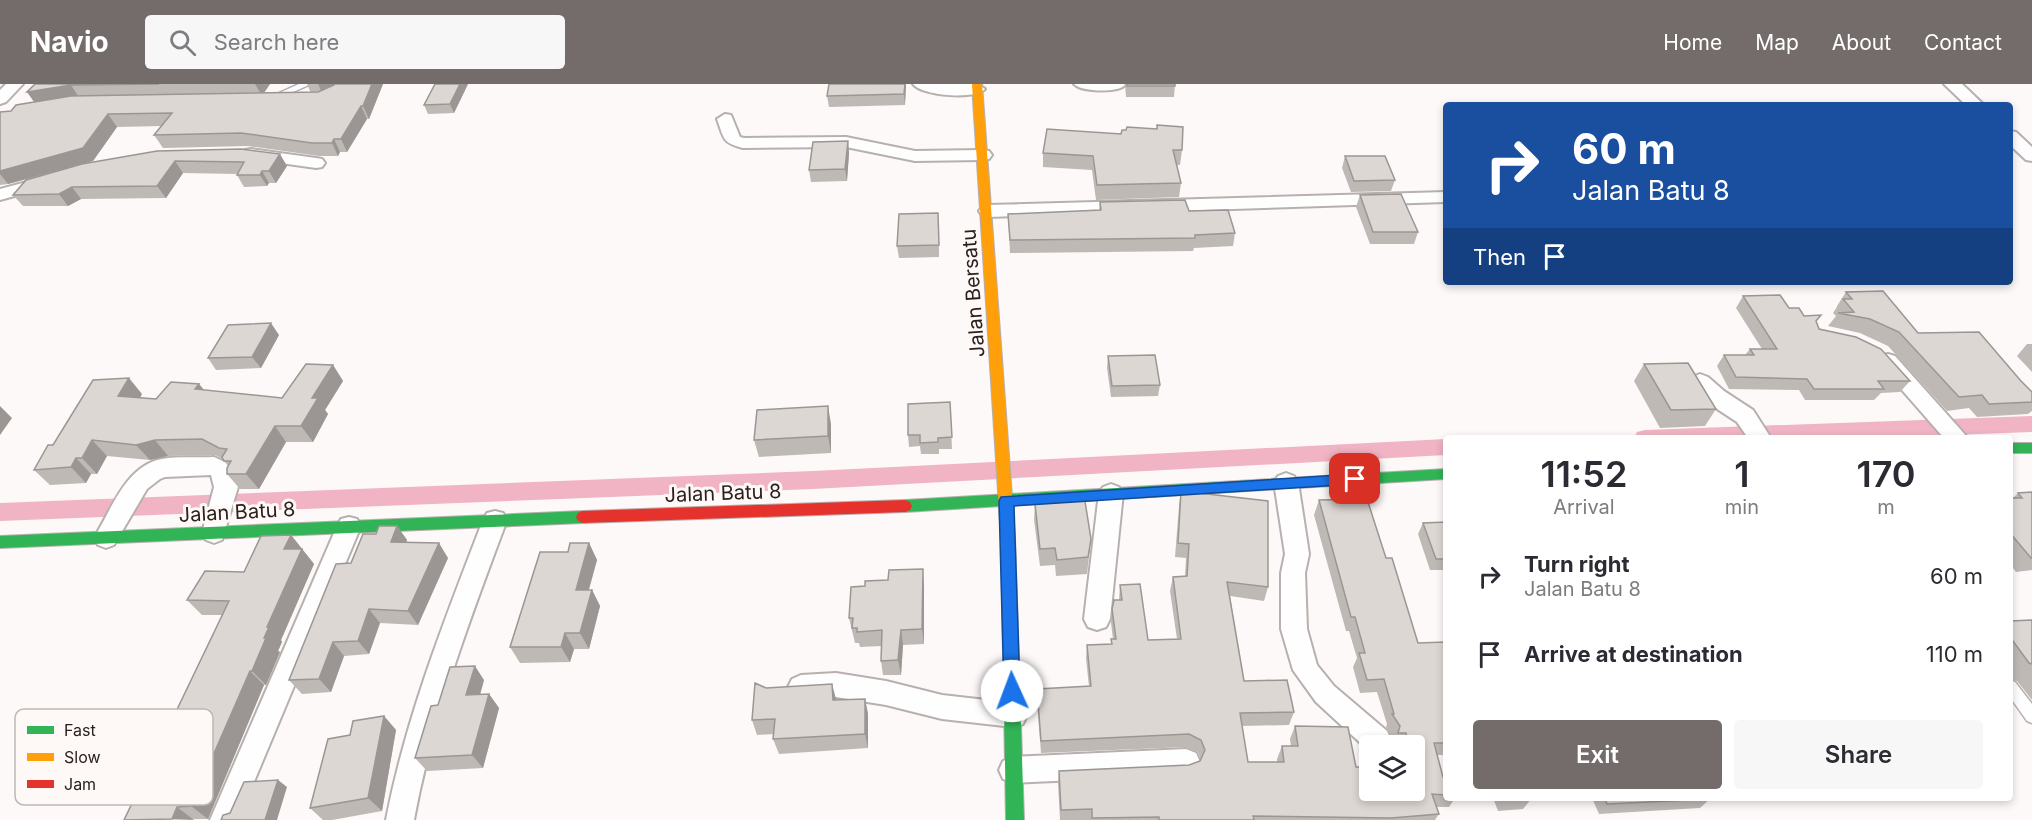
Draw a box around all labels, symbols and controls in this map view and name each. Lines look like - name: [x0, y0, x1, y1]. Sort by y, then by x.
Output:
- search box: [145, 15, 565, 69]
- text: Navio: [30, 25, 109, 59]
- icon: search: [166, 26, 199, 59]
- text: Search here: [214, 29, 339, 55]
- text: Home: [1663, 30, 1722, 55]
- text: Map: [1755, 30, 1799, 55]
- text: About: [1832, 30, 1891, 55]
- text: Contact: [1924, 30, 2002, 55]
- text: 60 m: [1572, 123, 1676, 174]
- icon: right: [1473, 126, 1551, 204]
- text: Jalan Batu 8: [1572, 174, 1730, 207]
- street label: Jalan Bersatu: [957, 228, 989, 358]
- icon: arrive: [1538, 240, 1571, 273]
- text: Then: [1473, 244, 1526, 270]
- text: 11:52: [1540, 452, 1627, 496]
- text: 1: [1734, 452, 1750, 496]
- text: 170: [1856, 452, 1916, 496]
- pin: [1329, 453, 1380, 504]
- icon: arrive: [1338, 462, 1371, 495]
- street label: Jalan Batu 8: [664, 479, 782, 507]
- text: Arrival: [1553, 495, 1615, 519]
- text: min: [1725, 495, 1759, 519]
- text: m: [1877, 495, 1895, 519]
- street label: Jalan Batu 8: [178, 497, 296, 527]
- text: Turn right: [1524, 551, 1630, 577]
- icon: right: [1473, 560, 1506, 593]
- text: 60 m: [1930, 563, 1983, 589]
- text: Jalan Batu 8: [1524, 577, 1641, 601]
- icon: arrive: [1473, 638, 1506, 671]
- text: Arrive at destination: [1524, 641, 1743, 667]
- text: 110 m: [1926, 641, 1983, 667]
- position arrow: [980, 659, 1044, 723]
- legend: [15, 709, 213, 805]
- text: Fast: [64, 720, 96, 740]
- button: Exit: [1473, 720, 1722, 789]
- button: Share: [1734, 720, 1983, 789]
- map controls: [1359, 735, 1425, 801]
- button: layers: [1359, 735, 1425, 801]
- text: Slow: [64, 747, 101, 767]
- text: Jam: [64, 774, 96, 794]

